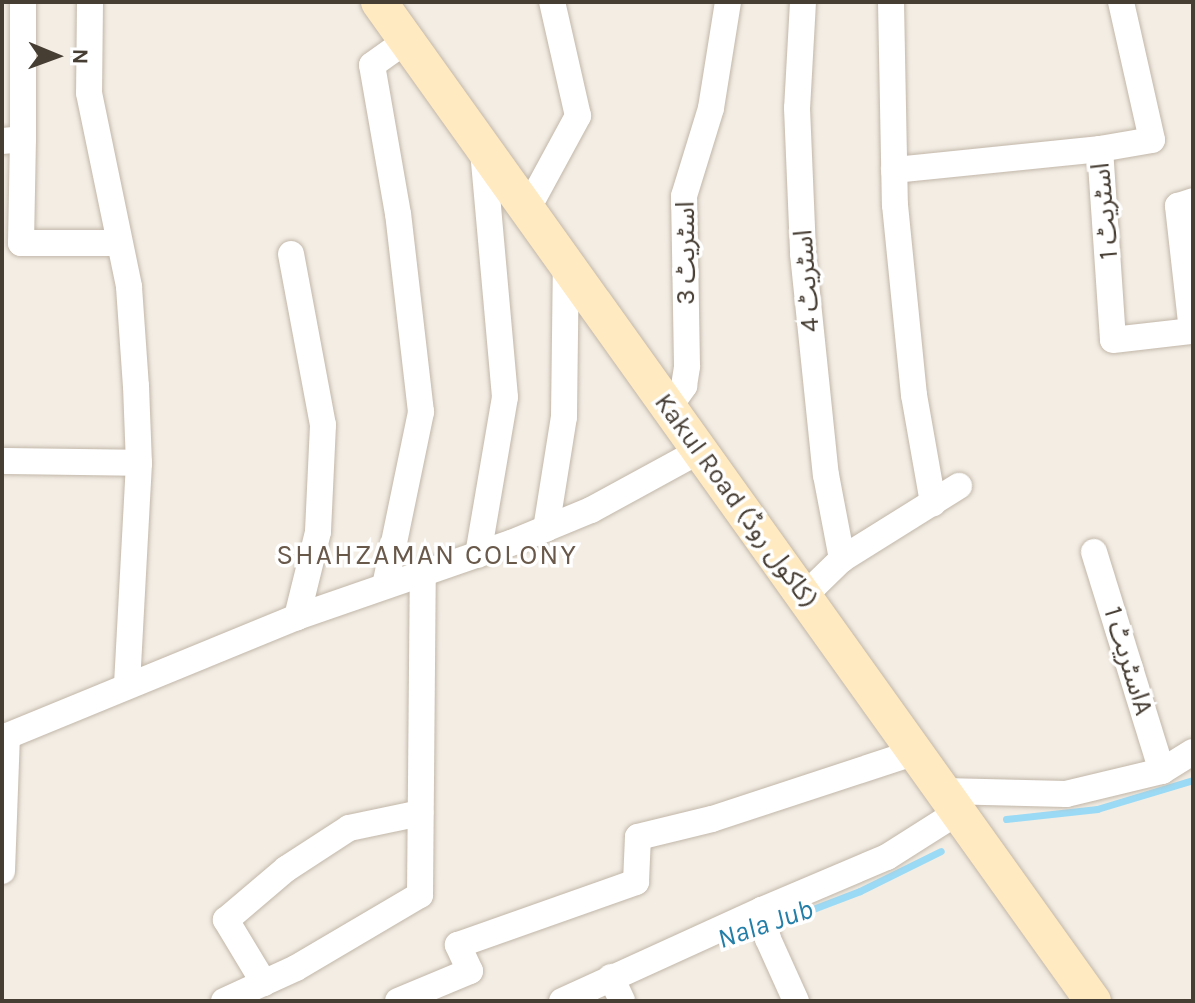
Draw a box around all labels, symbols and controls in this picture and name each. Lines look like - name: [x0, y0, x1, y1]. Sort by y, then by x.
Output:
- north arrow: [16, 16, 96, 96]
- text: N: [67, 48, 93, 65]
- street label: اسٹریٹ 1: [1085, 161, 1125, 261]
- street label: اسٹریٹ 3: [670, 201, 702, 305]
- street label: اسٹریٹ 4: [788, 229, 826, 333]
- street label: Kakul Road (کاکول روڈ): [648, 388, 824, 614]
- district label: SHAHZAMAN COLONY: [276, 538, 578, 572]
- street label: اسٹریٹ 1A: [1097, 603, 1159, 719]
- water label: Nala Jub: [713, 892, 817, 956]

